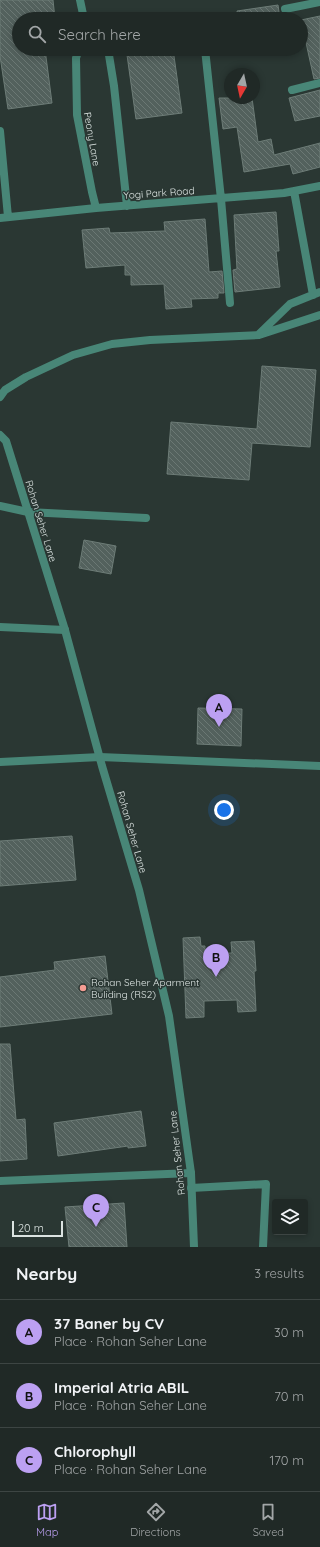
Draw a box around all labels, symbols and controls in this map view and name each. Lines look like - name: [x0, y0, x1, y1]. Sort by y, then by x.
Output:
- search box: [12, 12, 308, 56]
- icon: search: [26, 23, 48, 45]
- text: Search here: [58, 25, 141, 44]
- north arrow: [224, 68, 260, 104]
- street label: Peony Lane: [81, 111, 103, 167]
- street label: Yogi Park Road: [123, 184, 195, 202]
- street label: Rohan Seher Lane: [22, 478, 60, 564]
- pin: A: [206, 694, 232, 727]
- street label: Rohan Seher Lane: [114, 789, 150, 875]
- your location: [214, 800, 234, 820]
- pin: B: [203, 944, 229, 977]
- place label: Rohan Seher Aparment Buliding (RS2): [91, 976, 200, 1001]
- marker: Rohan Seher Aparment Buliding (RS2): [78, 983, 88, 993]
- street label: Rohan Seher Lane: [166, 1110, 188, 1196]
- pin: C: [83, 1194, 109, 1227]
- map controls: [272, 1199, 308, 1235]
- button: layers: [272, 1199, 308, 1235]
- scale bar: [12, 1219, 63, 1238]
- text: 20 m: [18, 1221, 44, 1235]
- text: Nearby: [16, 1263, 77, 1284]
- text: 3 results: [254, 1265, 304, 1281]
- text: 37 Baner by CV: [54, 1314, 164, 1333]
- text: A: [25, 1324, 33, 1340]
- text: 30 m: [274, 1324, 304, 1340]
- text: Place · Rohan Seher Lane: [54, 1333, 207, 1349]
- text: Imperial Atria ABIL: [54, 1378, 189, 1397]
- text: B: [25, 1388, 33, 1404]
- text: 70 m: [274, 1388, 304, 1404]
- text: Place · Rohan Seher Lane: [54, 1397, 207, 1413]
- text: Chlorophyll: [54, 1442, 136, 1461]
- text: C: [25, 1452, 33, 1468]
- text: 170 m: [269, 1452, 304, 1468]
- text: Place · Rohan Seher Lane: [54, 1461, 207, 1477]
- tab: Map: [36, 1501, 58, 1539]
- tab: Directions: [130, 1501, 181, 1539]
- tab: Saved: [253, 1501, 284, 1539]

